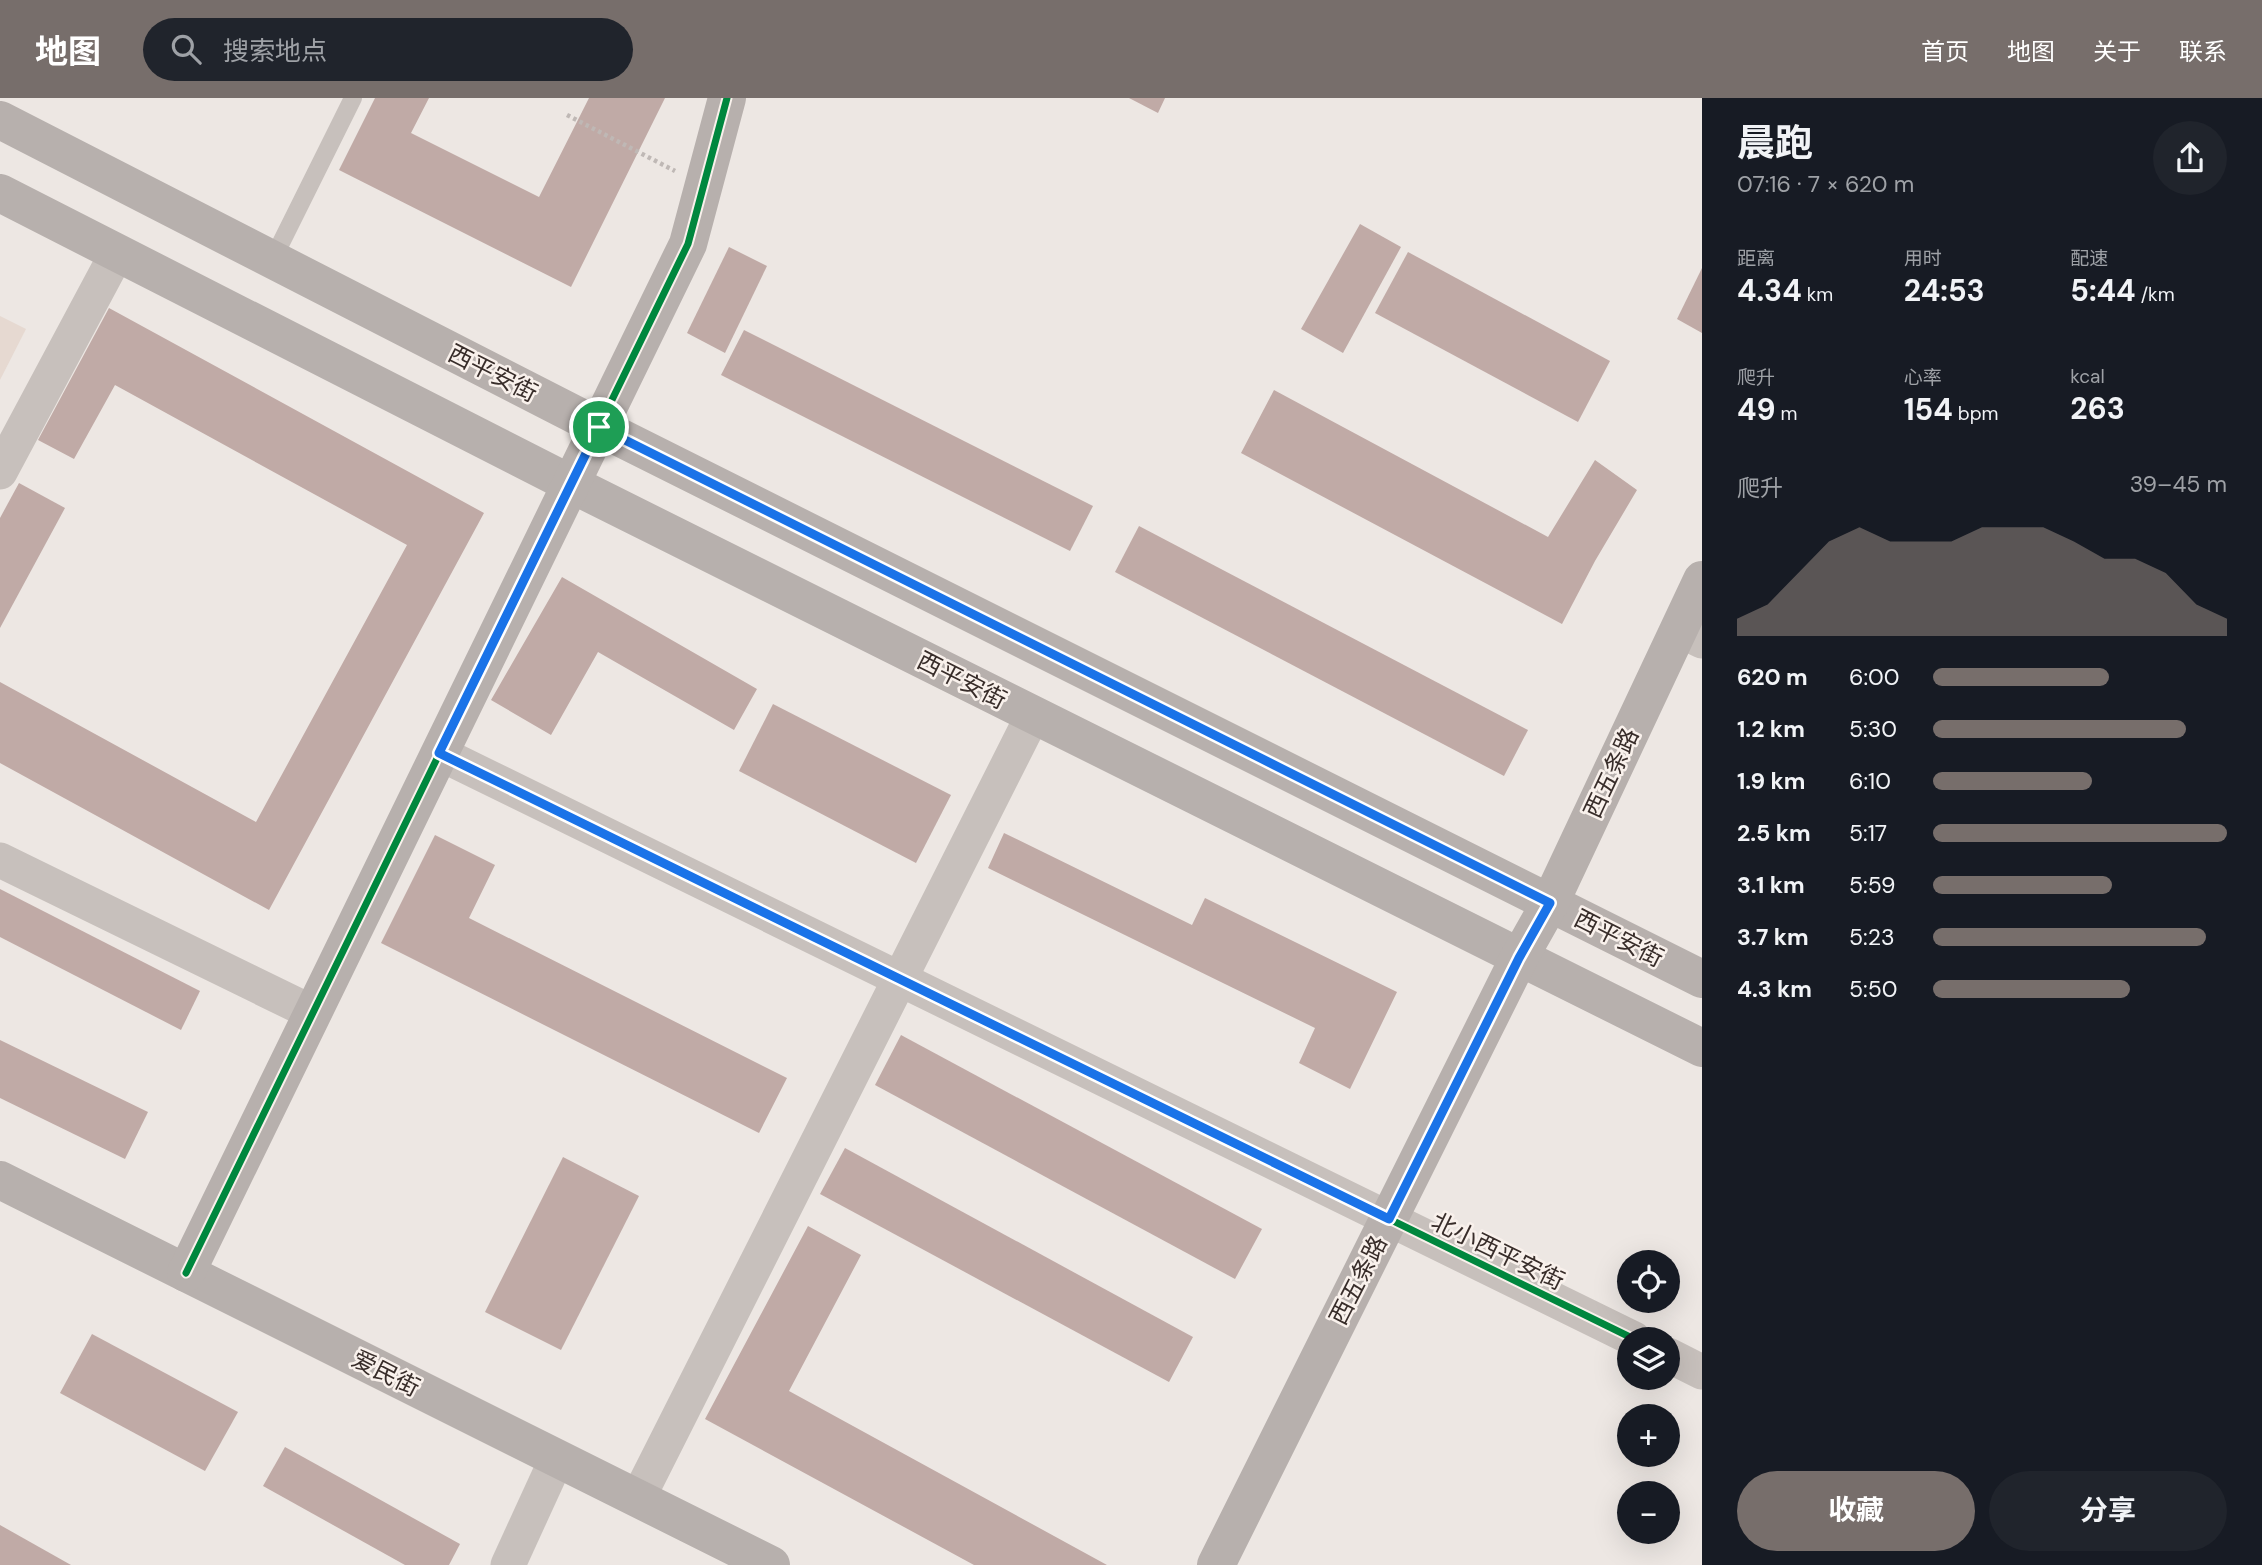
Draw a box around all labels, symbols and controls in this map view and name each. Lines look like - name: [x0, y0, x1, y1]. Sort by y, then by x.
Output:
- search box: [143, 18, 633, 81]
- text: 地图: [35, 30, 101, 73]
- icon: search: [167, 30, 205, 68]
- text: 搜索地点: [223, 34, 327, 68]
- text: 首页: [1921, 36, 1969, 67]
- text: 地图: [2007, 36, 2055, 67]
- text: 关于: [2093, 36, 2141, 67]
- text: 联系: [2179, 36, 2227, 67]
- text: 晨跑: [1737, 118, 1813, 168]
- button: share: [2153, 121, 2227, 195]
- text: 07:16 · 7 × 620 m: [1737, 169, 1914, 199]
- text: 距离: [1737, 246, 1775, 271]
- text: 用时: [1904, 246, 1942, 271]
- text: 配速: [2070, 246, 2108, 271]
- text: 4.34: [1737, 271, 1802, 310]
- text: 24:53: [1904, 271, 1985, 310]
- text: 5:44: [2070, 271, 2136, 310]
- text: km: [1802, 282, 1833, 307]
- text: /km: [2136, 282, 2175, 307]
- street label: 西平安街: [443, 337, 543, 409]
- text: kcal: [2070, 364, 2105, 389]
- text: 爬升: [1737, 365, 1775, 390]
- text: 心率: [1904, 365, 1942, 390]
- text: 263: [2070, 389, 2125, 428]
- text: 49: [1737, 390, 1776, 429]
- text: 154: [1904, 390, 1953, 429]
- pin: [569, 397, 629, 457]
- text: m: [1776, 401, 1798, 426]
- text: bpm: [1953, 401, 1999, 426]
- icon: arrive: [580, 408, 618, 446]
- text: 39–45 m: [2130, 469, 2227, 499]
- text: 爬升: [1737, 473, 1783, 503]
- street label: 西平安街: [912, 644, 1012, 716]
- text: 620 m: [1737, 662, 1808, 692]
- text: 6:00: [1849, 662, 1900, 692]
- text: 1.2 km: [1737, 714, 1805, 744]
- text: 5:30: [1849, 714, 1897, 744]
- street label: 西五条路: [1577, 723, 1645, 823]
- text: 1.9 km: [1737, 766, 1805, 796]
- text: 6:10: [1849, 766, 1891, 796]
- text: 2.5 km: [1737, 818, 1811, 848]
- text: 5:17: [1849, 818, 1887, 848]
- text: 3.1 km: [1737, 870, 1805, 900]
- text: 5:59: [1849, 870, 1895, 900]
- street label: 西平安街: [1569, 902, 1669, 974]
- text: 3.7 km: [1737, 922, 1809, 952]
- text: 5:23: [1849, 922, 1895, 952]
- text: 4.3 km: [1737, 974, 1812, 1004]
- text: 5:50: [1849, 974, 1897, 1004]
- street label: 北小西平安街: [1426, 1206, 1570, 1296]
- street label: 西五条路: [1322, 1230, 1394, 1330]
- map controls: [1617, 1250, 1680, 1544]
- button: locate: [1617, 1250, 1680, 1313]
- button: layers: [1617, 1327, 1680, 1390]
- street label: 爱民街: [347, 1343, 425, 1403]
- button: +: [1617, 1404, 1680, 1467]
- button: 收藏: [1737, 1471, 1975, 1551]
- button: 分享: [1989, 1471, 2227, 1551]
- button: −: [1617, 1481, 1680, 1544]

